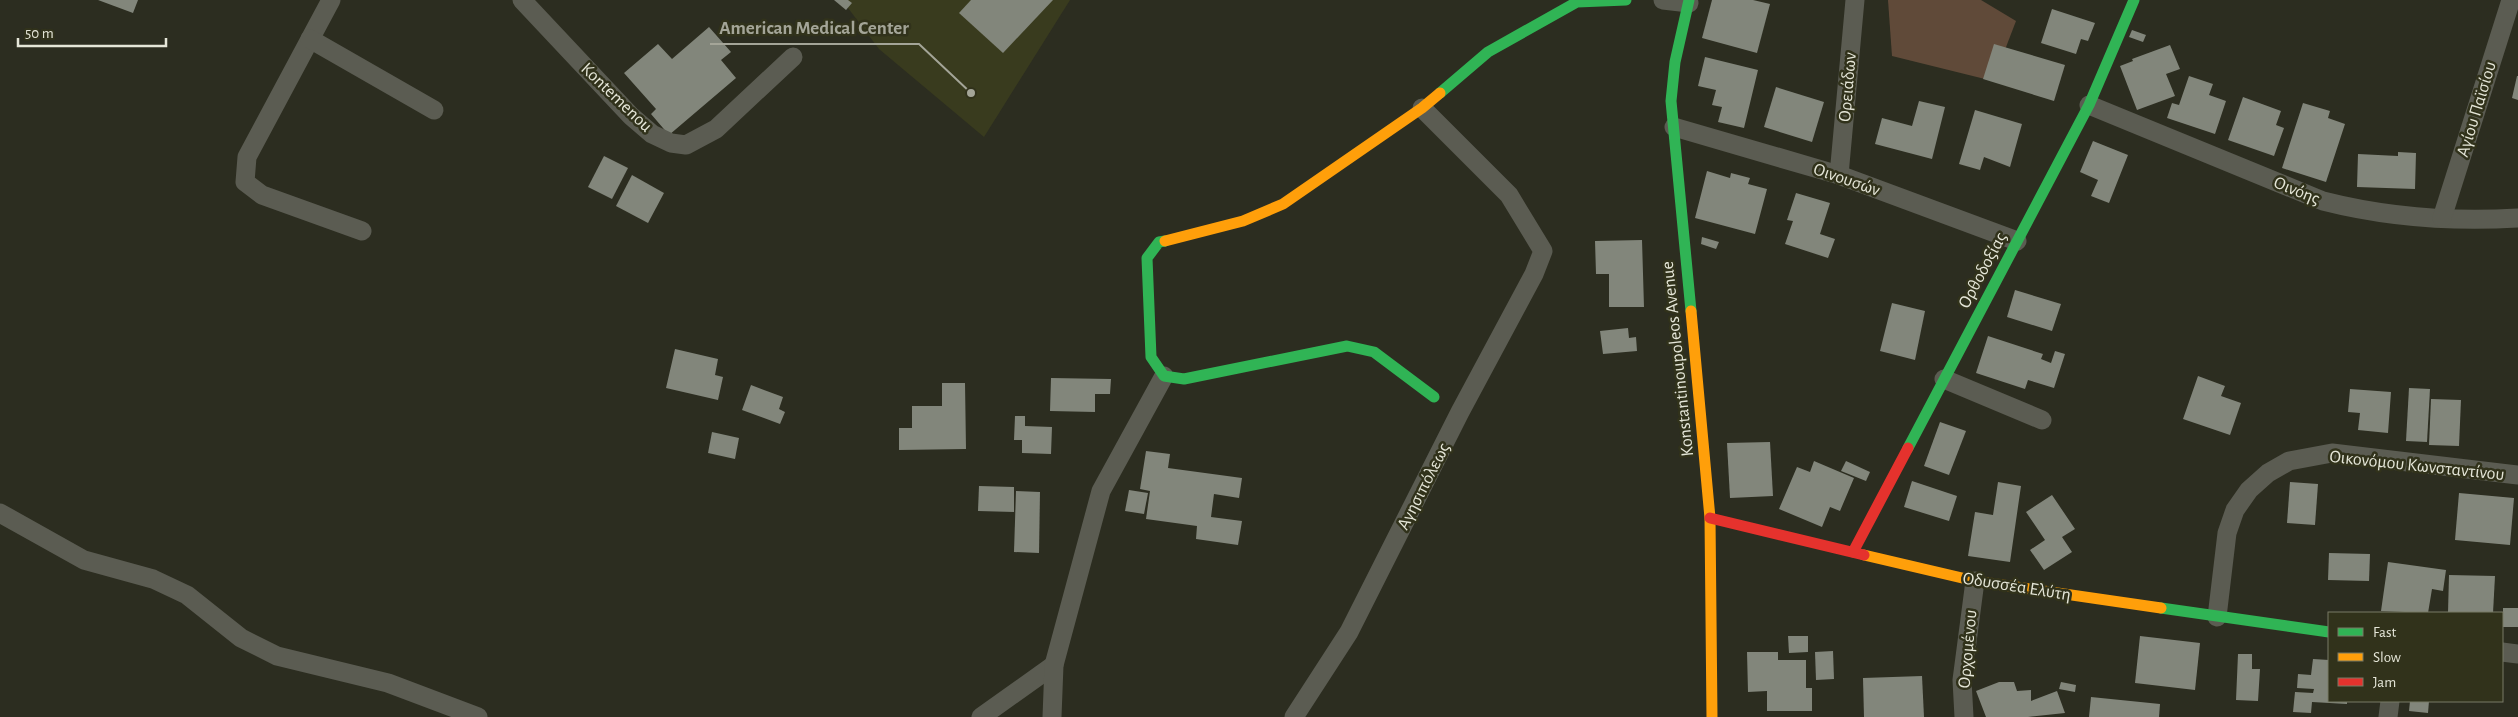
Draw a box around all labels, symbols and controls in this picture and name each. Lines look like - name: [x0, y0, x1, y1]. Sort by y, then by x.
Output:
- callout: American Medical Center: [710, 10, 919, 44]
- scale bar: [18, 15, 165, 47]
- text: American Medical Center: [719, 19, 909, 38]
- text: 50 m: [25, 26, 54, 41]
- street label: Ορειάδων: [1836, 51, 1860, 123]
- street label: Αγίου Παϊσίου: [2453, 59, 2500, 159]
- street label: Kontemenou: [577, 60, 655, 136]
- street label: Οινουσών: [1811, 160, 1883, 200]
- street label: Οινόης: [2271, 174, 2322, 208]
- street label: Ορθοδοξίας: [1955, 229, 2010, 311]
- street label: Konstantinoupoleos Avenue: [1659, 260, 1697, 457]
- street label: Αγησιπόλεως: [1394, 440, 1453, 533]
- street label: Οικονόμου Κωνσταντίνου: [2329, 447, 2505, 484]
- street label: Οδυσσέα Ελύτη: [1961, 570, 2072, 604]
- street label: Ορχομένου: [1956, 609, 1980, 689]
- legend: [2328, 612, 2503, 702]
- text: Fast: [2373, 625, 2397, 640]
- text: Slow: [2373, 650, 2401, 665]
- text: Jam: [2373, 675, 2396, 690]

